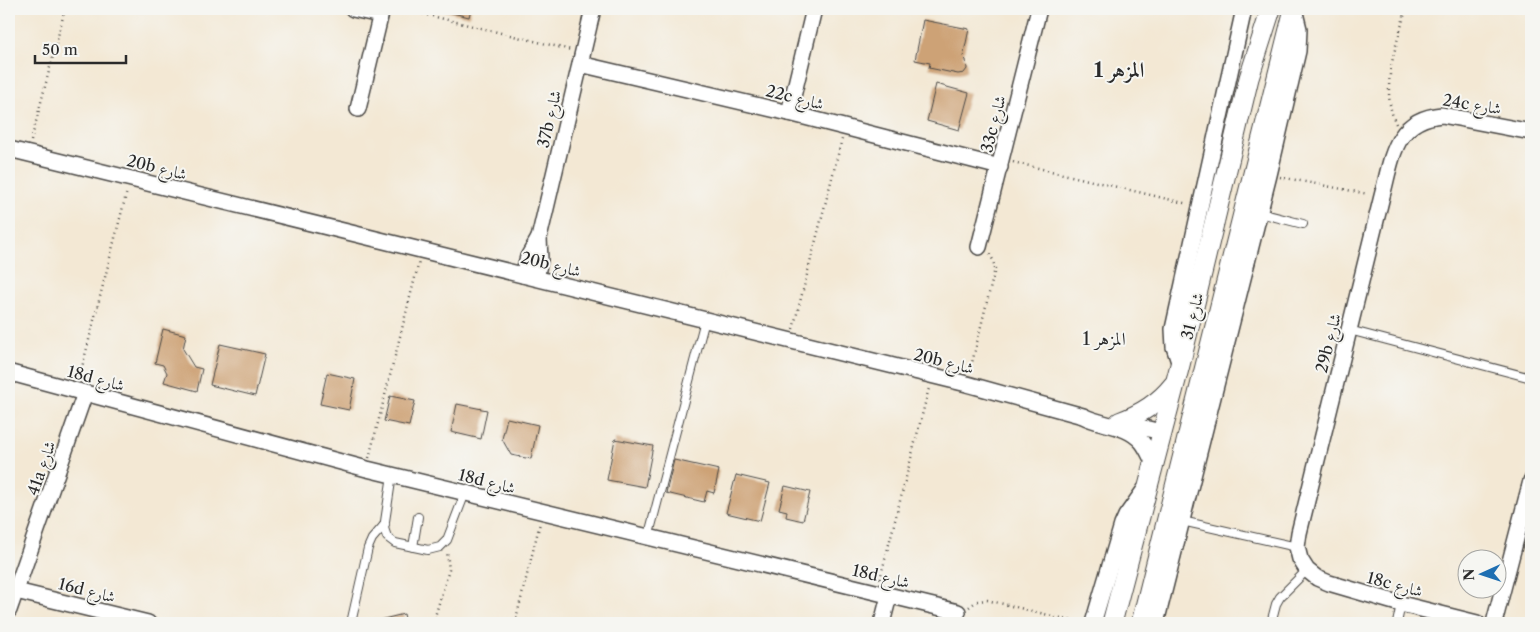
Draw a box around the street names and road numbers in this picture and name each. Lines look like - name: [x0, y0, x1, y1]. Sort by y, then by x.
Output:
- street label: 22c شارع: [763, 80, 826, 118]
- street label: 37b شارع: [533, 88, 569, 151]
- street label: 24c شارع: [1441, 90, 1503, 122]
- street label: 33c شارع: [976, 93, 1014, 156]
- street label: 20b شارع: [124, 150, 189, 188]
- street label: 20b شارع: [518, 247, 583, 285]
- street label: شارع 31: [1177, 290, 1211, 342]
- street label: 29b شارع: [1311, 311, 1349, 376]
- street label: 20b شارع: [911, 344, 976, 382]
- street label: 18d شارع: [64, 361, 127, 399]
- street label: 41a شارع: [22, 438, 63, 499]
- street label: 18d شارع: [455, 464, 518, 502]
- street label: 18d شارع: [850, 560, 912, 596]
- street label: 18c شارع: [1364, 567, 1425, 605]
- street label: 16d شارع: [56, 573, 118, 611]

